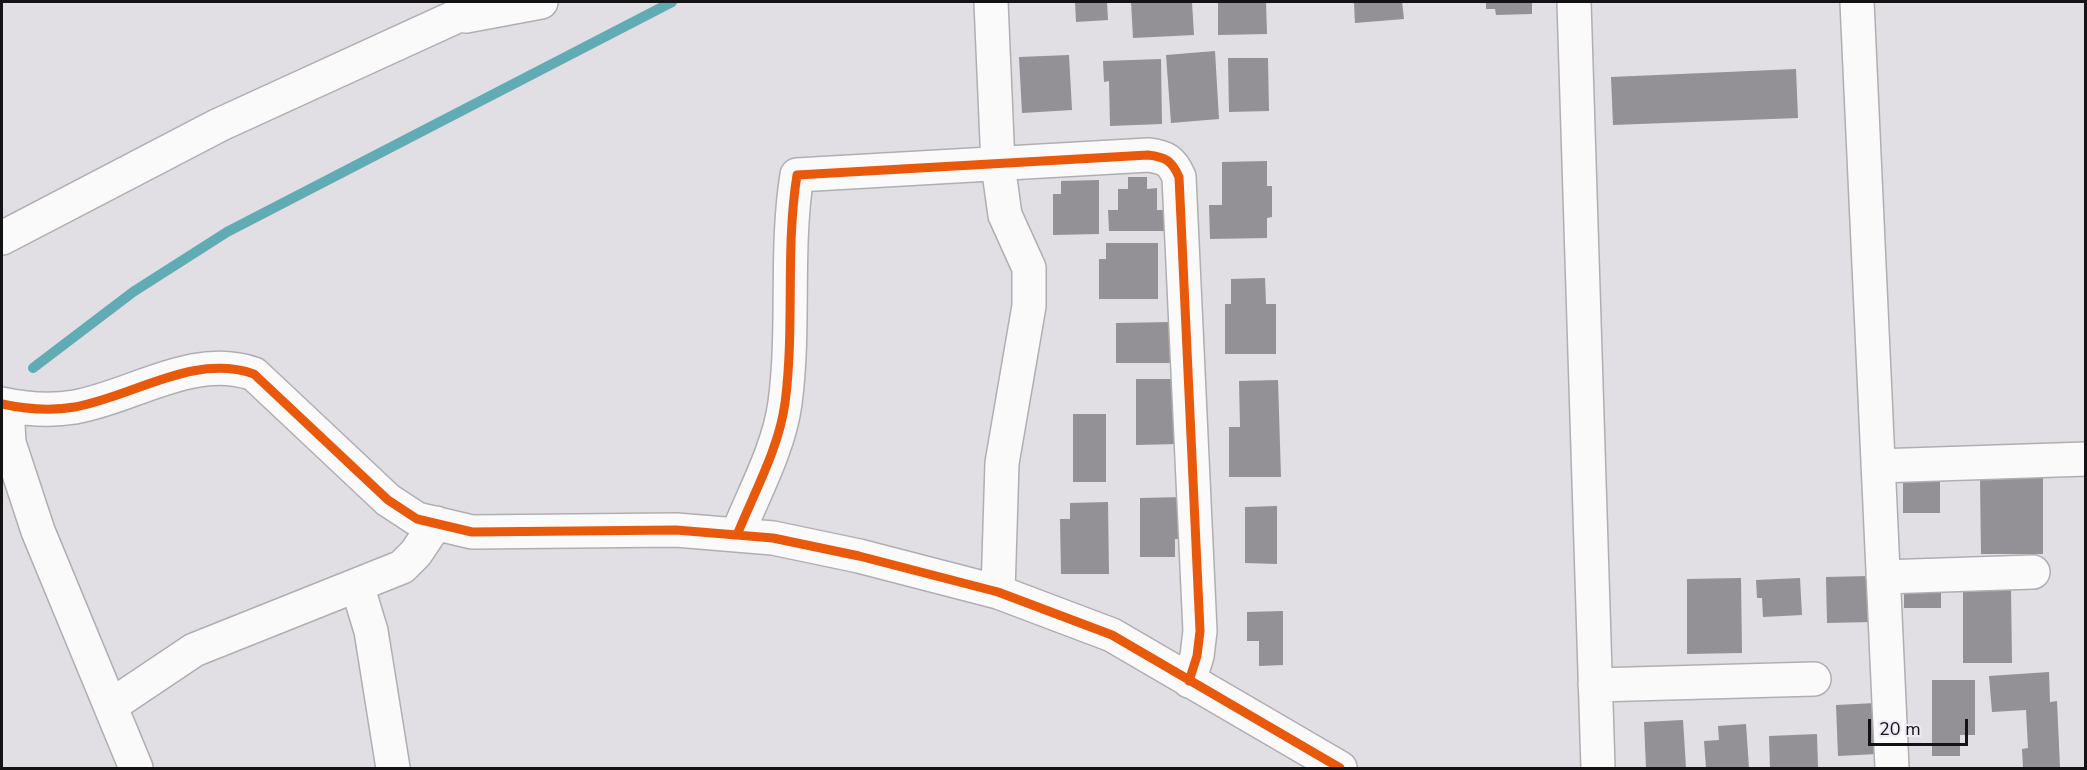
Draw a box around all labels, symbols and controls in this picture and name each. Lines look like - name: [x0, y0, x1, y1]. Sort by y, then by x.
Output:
- scale bar: [1871, 707, 1972, 745]
- text: 20 m: [1879, 717, 1921, 741]

